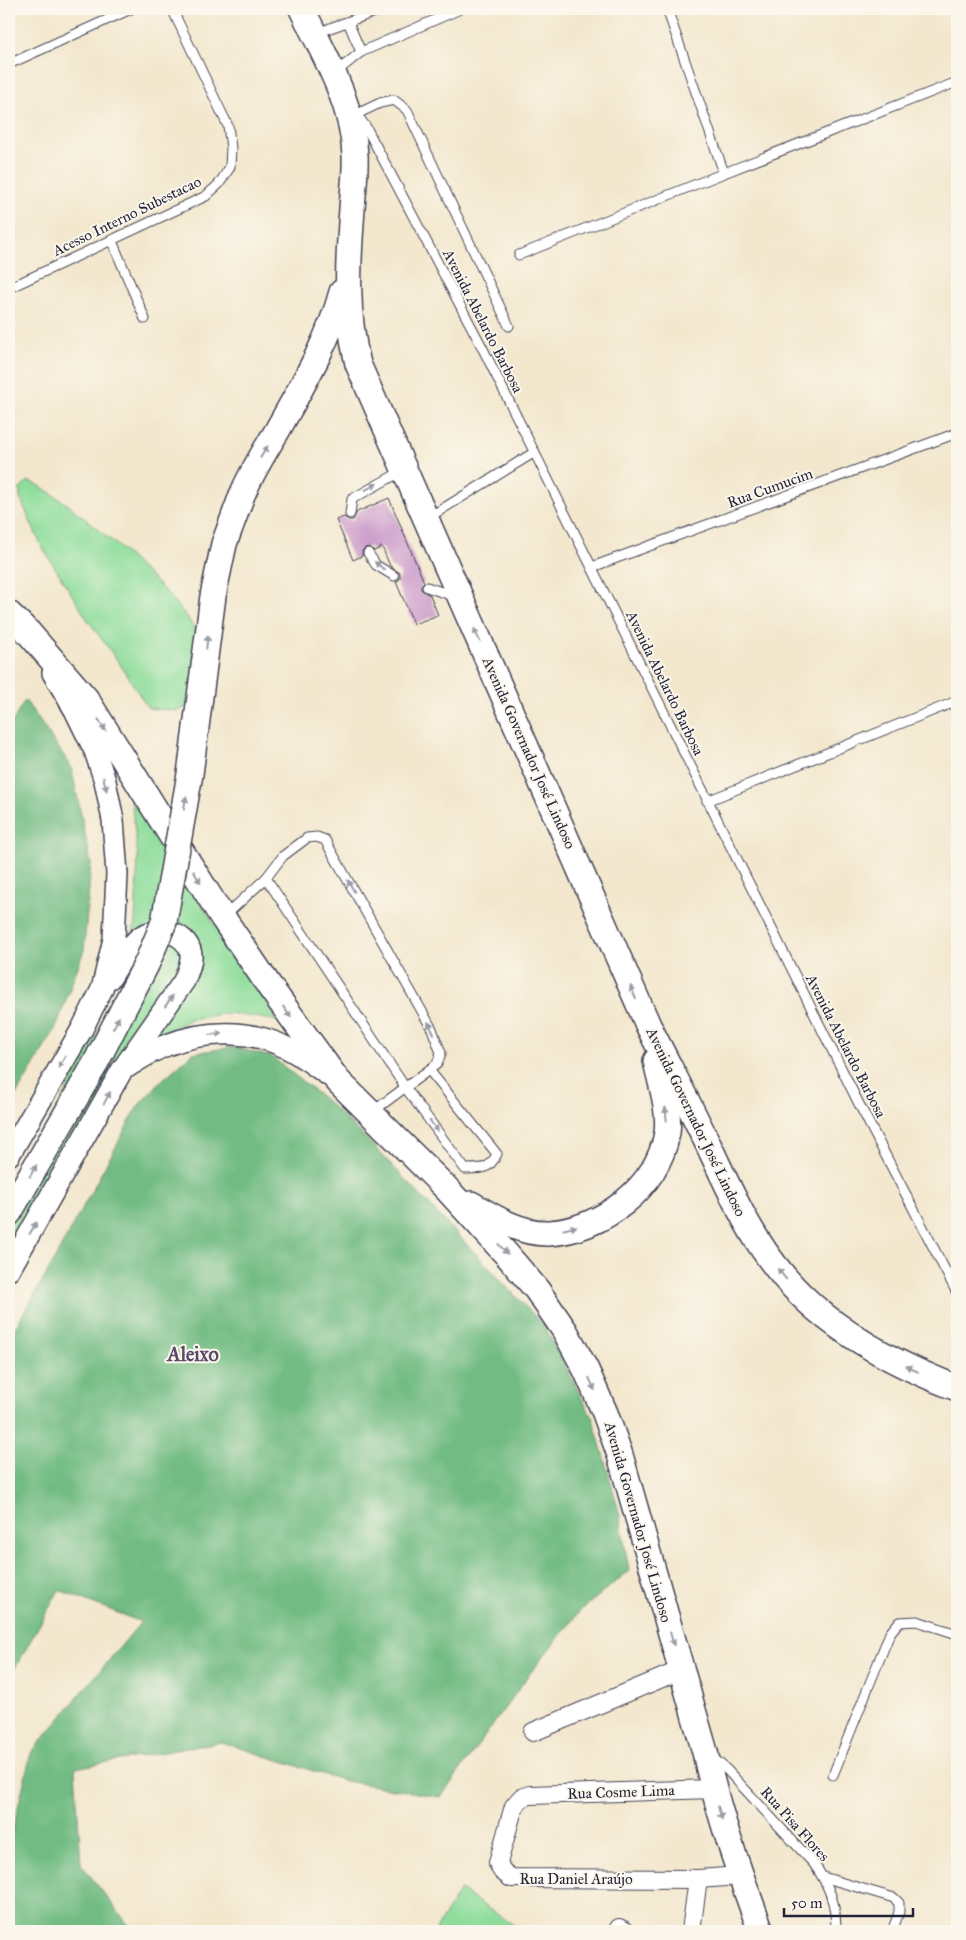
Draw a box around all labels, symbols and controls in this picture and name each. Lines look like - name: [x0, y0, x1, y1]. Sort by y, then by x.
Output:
- street label: Acesso Interno Subestacao: [49, 172, 204, 260]
- street label: Avenida Abelardo Barbosa: [439, 245, 527, 396]
- one-way arrow: [260, 445, 269, 458]
- street label: Rua Cumucim: [725, 464, 816, 512]
- one-way arrow: [365, 483, 378, 492]
- one-way arrow: [373, 560, 386, 571]
- street label: Avenida Abelardo Barbosa: [622, 607, 708, 759]
- one-way arrow: [473, 628, 481, 642]
- one-way arrow: [203, 634, 211, 650]
- street label: Avenida Governador José Lindoso: [477, 653, 580, 852]
- one-way arrow: [97, 718, 107, 731]
- one-way arrow: [101, 776, 109, 791]
- one-way arrow: [181, 795, 189, 811]
- one-way arrow: [193, 871, 202, 884]
- one-way arrow: [347, 879, 355, 894]
- street label: Avenida Abelardo Barbosa: [802, 970, 890, 1121]
- one-way arrow: [629, 985, 637, 999]
- one-way arrow: [164, 994, 174, 1007]
- one-way arrow: [282, 1005, 293, 1018]
- one-way arrow: [112, 1015, 120, 1030]
- one-way arrow: [427, 1021, 435, 1035]
- street label: Avenida Governador José Lindoso: [641, 1024, 750, 1220]
- one-way arrow: [208, 1030, 224, 1038]
- one-way arrow: [58, 1056, 67, 1069]
- one-way arrow: [103, 1091, 111, 1105]
- one-way arrow: [662, 1106, 670, 1122]
- one-way arrow: [428, 1119, 439, 1132]
- one-way arrow: [29, 1164, 37, 1179]
- one-way arrow: [29, 1221, 38, 1234]
- one-way arrow: [563, 1224, 578, 1232]
- one-way arrow: [497, 1243, 509, 1255]
- one-way arrow: [777, 1268, 788, 1281]
- district label: Aleixo: [165, 1342, 219, 1366]
- one-way arrow: [905, 1365, 919, 1373]
- one-way arrow: [589, 1377, 597, 1391]
- street label: Avenida Governador José Lindoso: [599, 1419, 675, 1625]
- one-way arrow: [669, 1632, 677, 1647]
- street label: Rua Cosme Lima: [567, 1781, 676, 1803]
- street label: Rua Pisa Flores: [757, 1783, 833, 1865]
- one-way arrow: [717, 1805, 725, 1820]
- street label: Rua Daniel Araújo: [519, 1870, 633, 1888]
- scale bar: [784, 1885, 912, 1917]
- text: 50 m: [791, 1894, 823, 1912]

